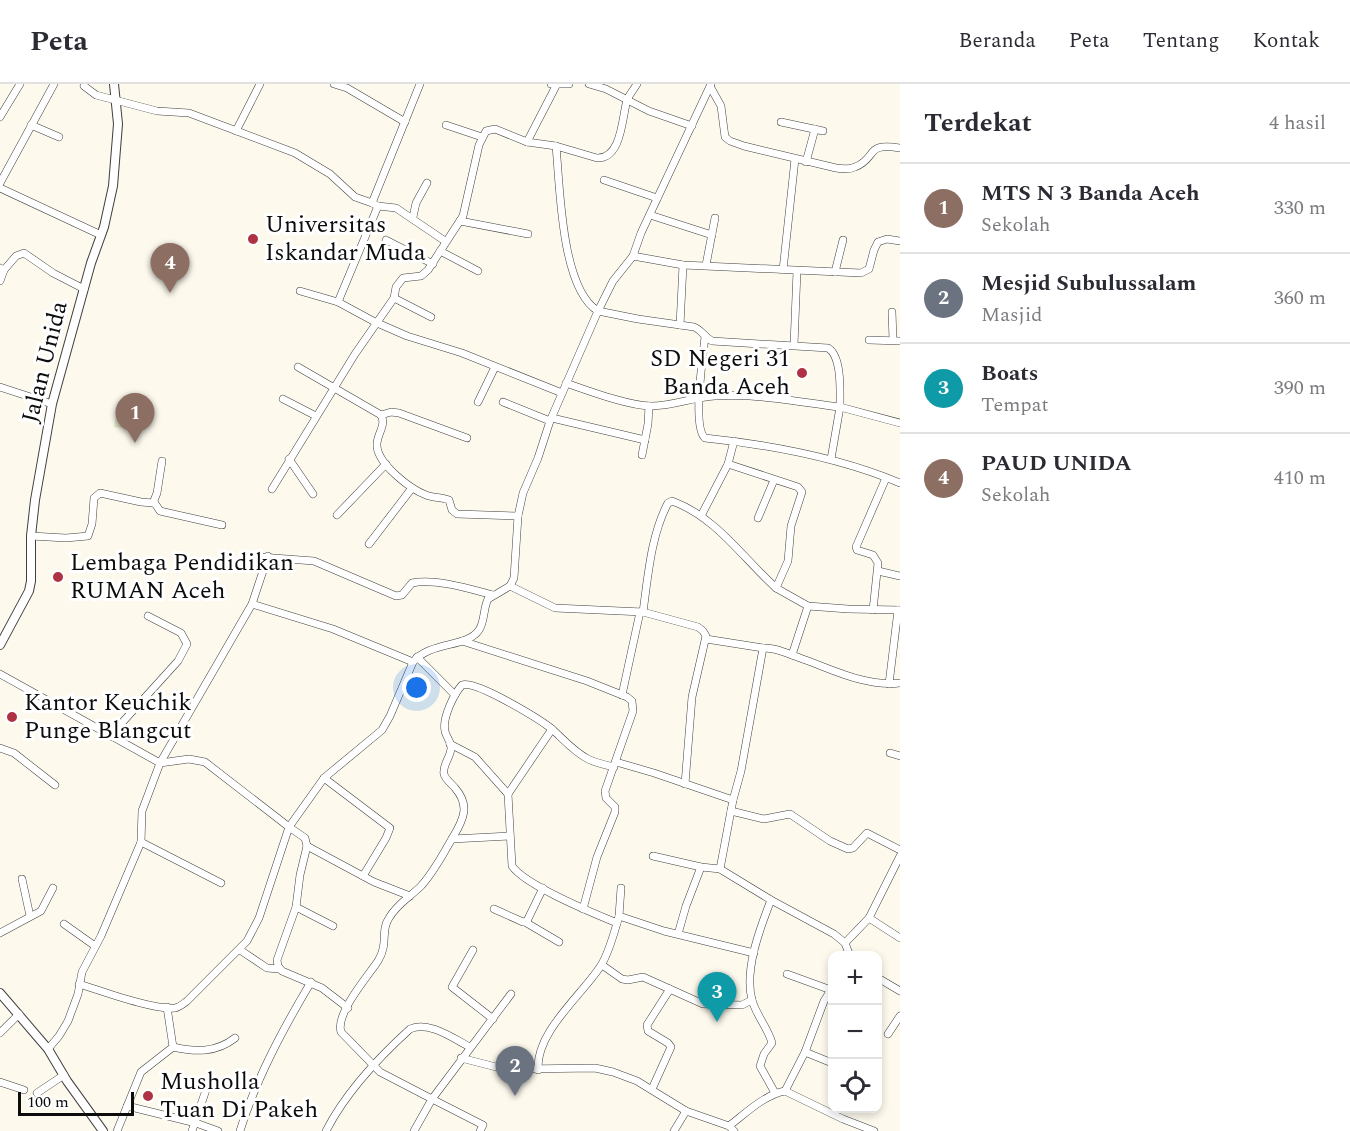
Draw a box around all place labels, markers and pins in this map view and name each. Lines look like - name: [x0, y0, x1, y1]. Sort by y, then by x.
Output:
- place label: Universitas Iskandar Muda: [265, 207, 426, 271]
- marker: Universitas Iskandar Muda: [246, 232, 260, 246]
- pin: 4: [150, 244, 190, 293]
- place label: SD Negeri 31 Banda Aceh: [650, 341, 790, 405]
- marker: SD Negeri 31 Banda Aceh: [795, 366, 809, 380]
- pin: 1: [116, 394, 154, 443]
- place label: Lembaga Pendidikan RUMAN Aceh: [70, 545, 294, 609]
- marker: Lembaga Pendidikan RUMAN Aceh: [51, 570, 65, 584]
- place label: Kantor Keuchik Punge Blangcut: [24, 685, 192, 749]
- marker: Kantor Keuchik Punge Blangcut: [5, 710, 19, 724]
- pin: 3: [698, 972, 736, 1022]
- pin: 2: [496, 1046, 534, 1096]
- place label: Musholla Tuan Di Pakeh: [160, 1064, 318, 1128]
- marker: Musholla Tuan Di Pakeh: [141, 1089, 155, 1103]

